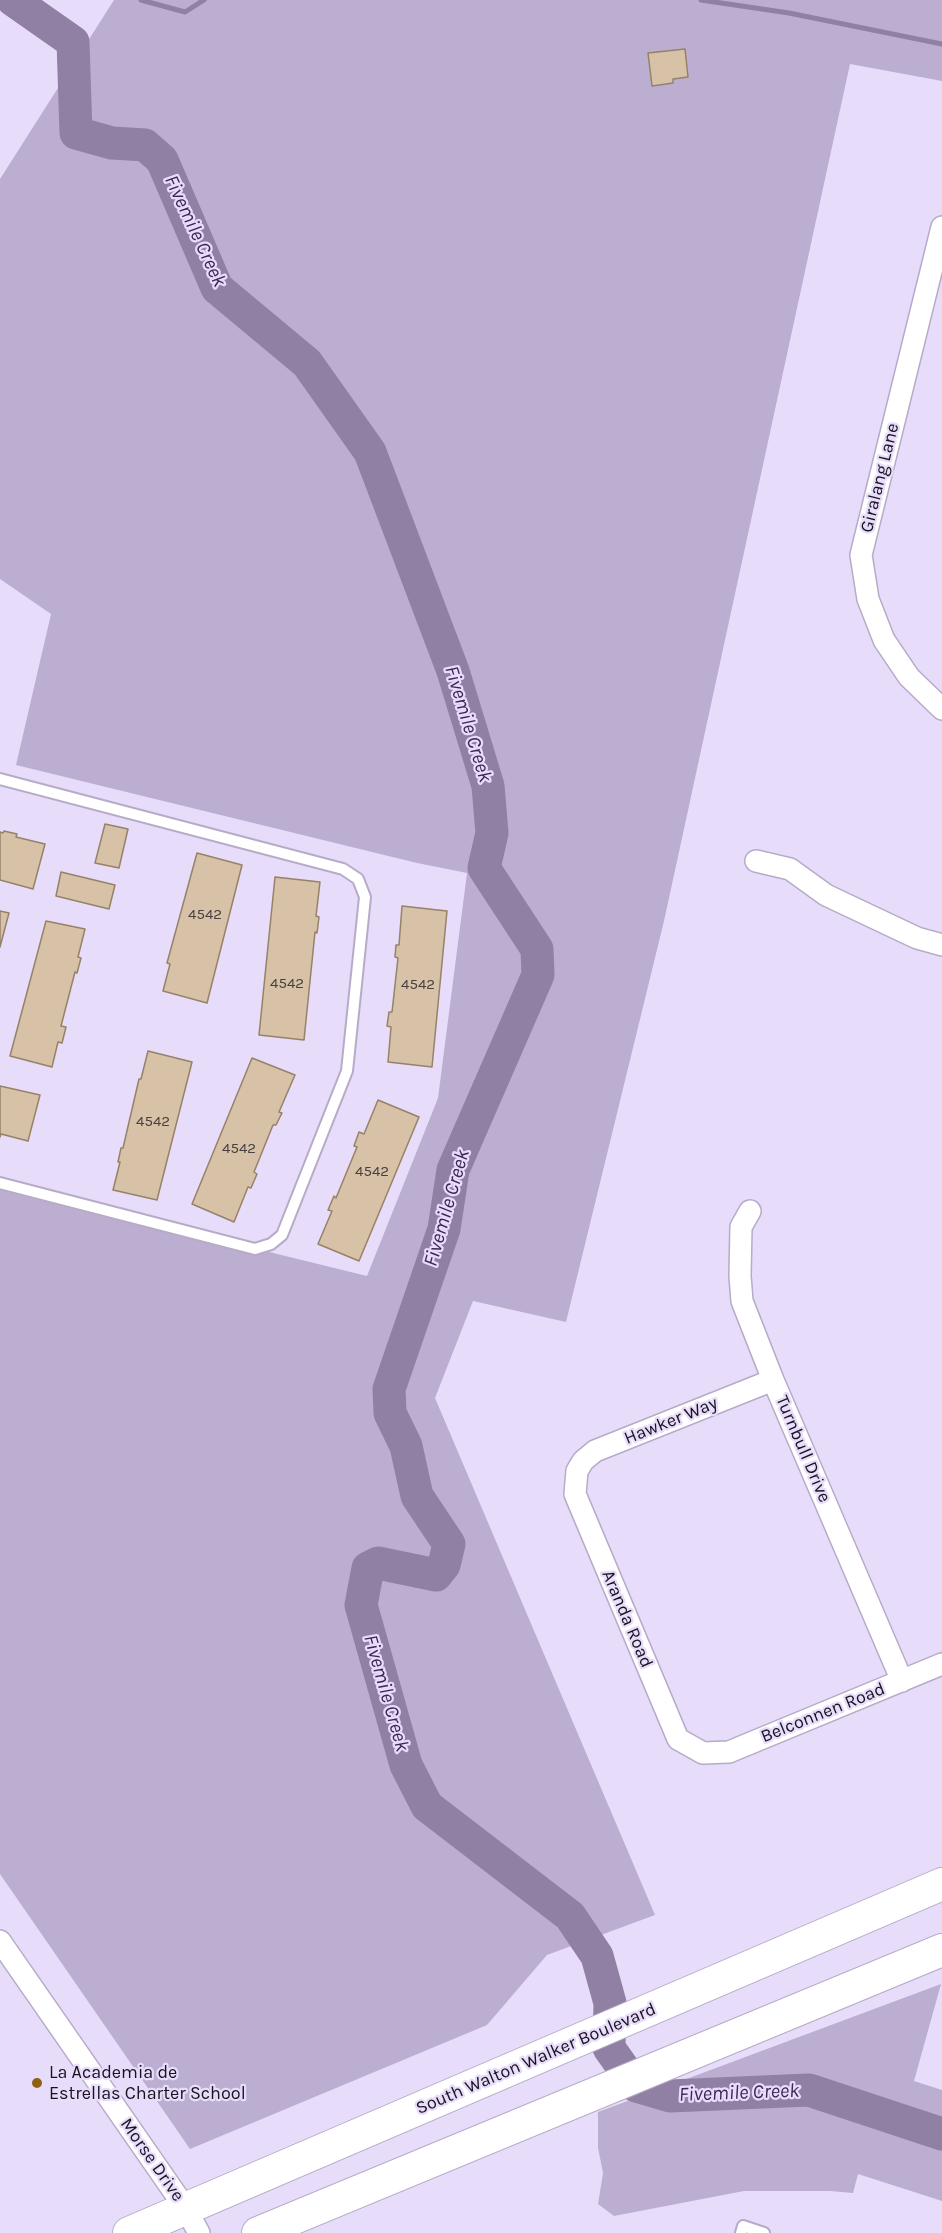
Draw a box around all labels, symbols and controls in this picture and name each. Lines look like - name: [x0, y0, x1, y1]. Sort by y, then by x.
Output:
- water label: Fivemile Creek: [159, 171, 231, 291]
- street label: Giralang Lane: [856, 421, 904, 535]
- water label: Fivemile Creek: [439, 663, 497, 785]
- house number: 4542: [188, 906, 222, 924]
- house number: 4542: [270, 975, 304, 993]
- house number: 4542: [401, 976, 435, 994]
- house number: 4542: [136, 1113, 170, 1131]
- house number: 4542: [222, 1140, 256, 1158]
- water label: Fivemile Creek: [419, 1147, 475, 1269]
- house number: 4542: [355, 1163, 389, 1181]
- street label: Hawker Way: [621, 1392, 721, 1450]
- street label: Turnbull Drive: [771, 1392, 835, 1506]
- street label: Aranda Road: [597, 1567, 657, 1671]
- water label: Fivemile Creek: [358, 1632, 414, 1754]
- street label: Belconnen Road: [758, 1678, 888, 1748]
- street label: South Walton Walker Boulevard: [413, 1999, 659, 2119]
- place label: La Academia de Estrellas Charter School: [49, 2062, 246, 2104]
- marker: La Academia de Estrellas Charter School: [30, 2076, 44, 2090]
- water label: Fivemile Creek: [678, 2079, 800, 2107]
- street label: Morse Drive: [115, 2114, 189, 2206]

